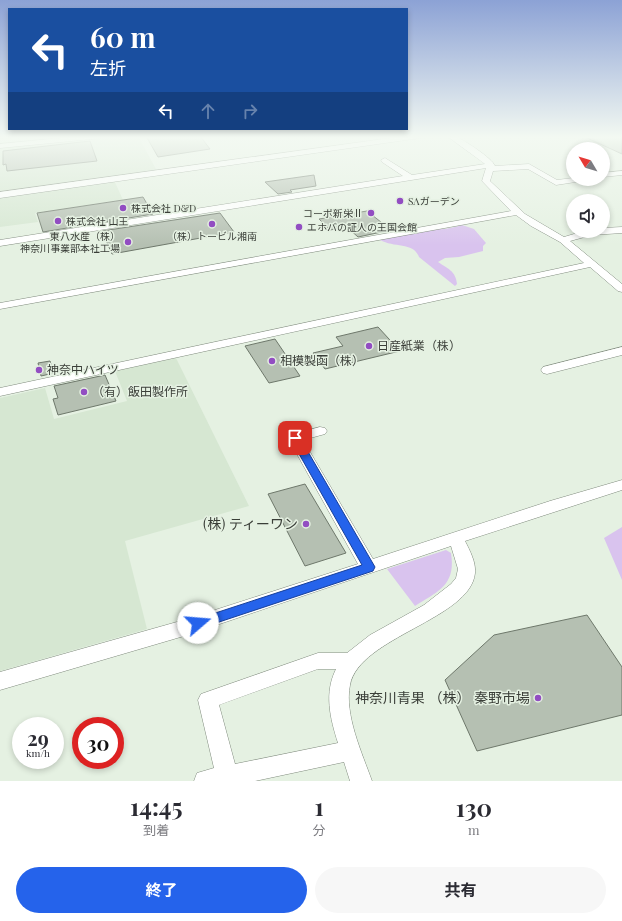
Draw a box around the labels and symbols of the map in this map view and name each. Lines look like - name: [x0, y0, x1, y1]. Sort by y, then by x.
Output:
- north arrow: [566, 142, 610, 186]
- place label: SAガーデン: [408, 194, 460, 208]
- marker: SAガーデン: [395, 196, 405, 206]
- place label: 株式会社 D&D: [131, 201, 196, 215]
- marker: 株式会社 D&D: [118, 203, 128, 213]
- place label: コーポ新栄Ⅱ: [303, 206, 363, 220]
- marker: コーポ新栄Ⅱ: [366, 208, 376, 218]
- place label: 株式会社 山王: [66, 214, 129, 228]
- marker: 株式会社 山王: [53, 216, 63, 226]
- marker: （株）トービル湘南: [207, 219, 217, 229]
- place label: エホバの証人の王国会館: [307, 220, 417, 234]
- marker: エホバの証人の王国会館: [294, 222, 304, 232]
- place label: 東八水産（株） 神奈川事業部本社工場: [20, 229, 120, 255]
- place label: （株）トービル湘南: [167, 229, 257, 243]
- marker: 東八水産（株） 神奈川事業部本社工場: [123, 237, 133, 247]
- place label: 日産紙業（株）: [377, 337, 461, 353]
- marker: 日産紙業（株）: [364, 341, 374, 351]
- place label: 相模製函（株）: [280, 352, 364, 368]
- marker: 相模製函（株）: [267, 356, 277, 366]
- place label: 神奈中ハイツ: [47, 361, 119, 377]
- marker: 神奈中ハイツ: [34, 365, 44, 375]
- place label: （有）飯田製作所: [92, 383, 188, 399]
- marker: （有）飯田製作所: [79, 387, 89, 397]
- pin: [278, 421, 312, 455]
- place label: (株) ティーワン: [203, 514, 298, 533]
- marker: (株) ティーワン: [301, 519, 311, 529]
- position arrow: [177, 602, 219, 644]
- place label: 神奈川青果 （株） 秦野市場: [355, 688, 530, 707]
- marker: 神奈川青果 （株） 秦野市場: [533, 693, 543, 703]
- speed limit sign: 30: [72, 717, 124, 769]

